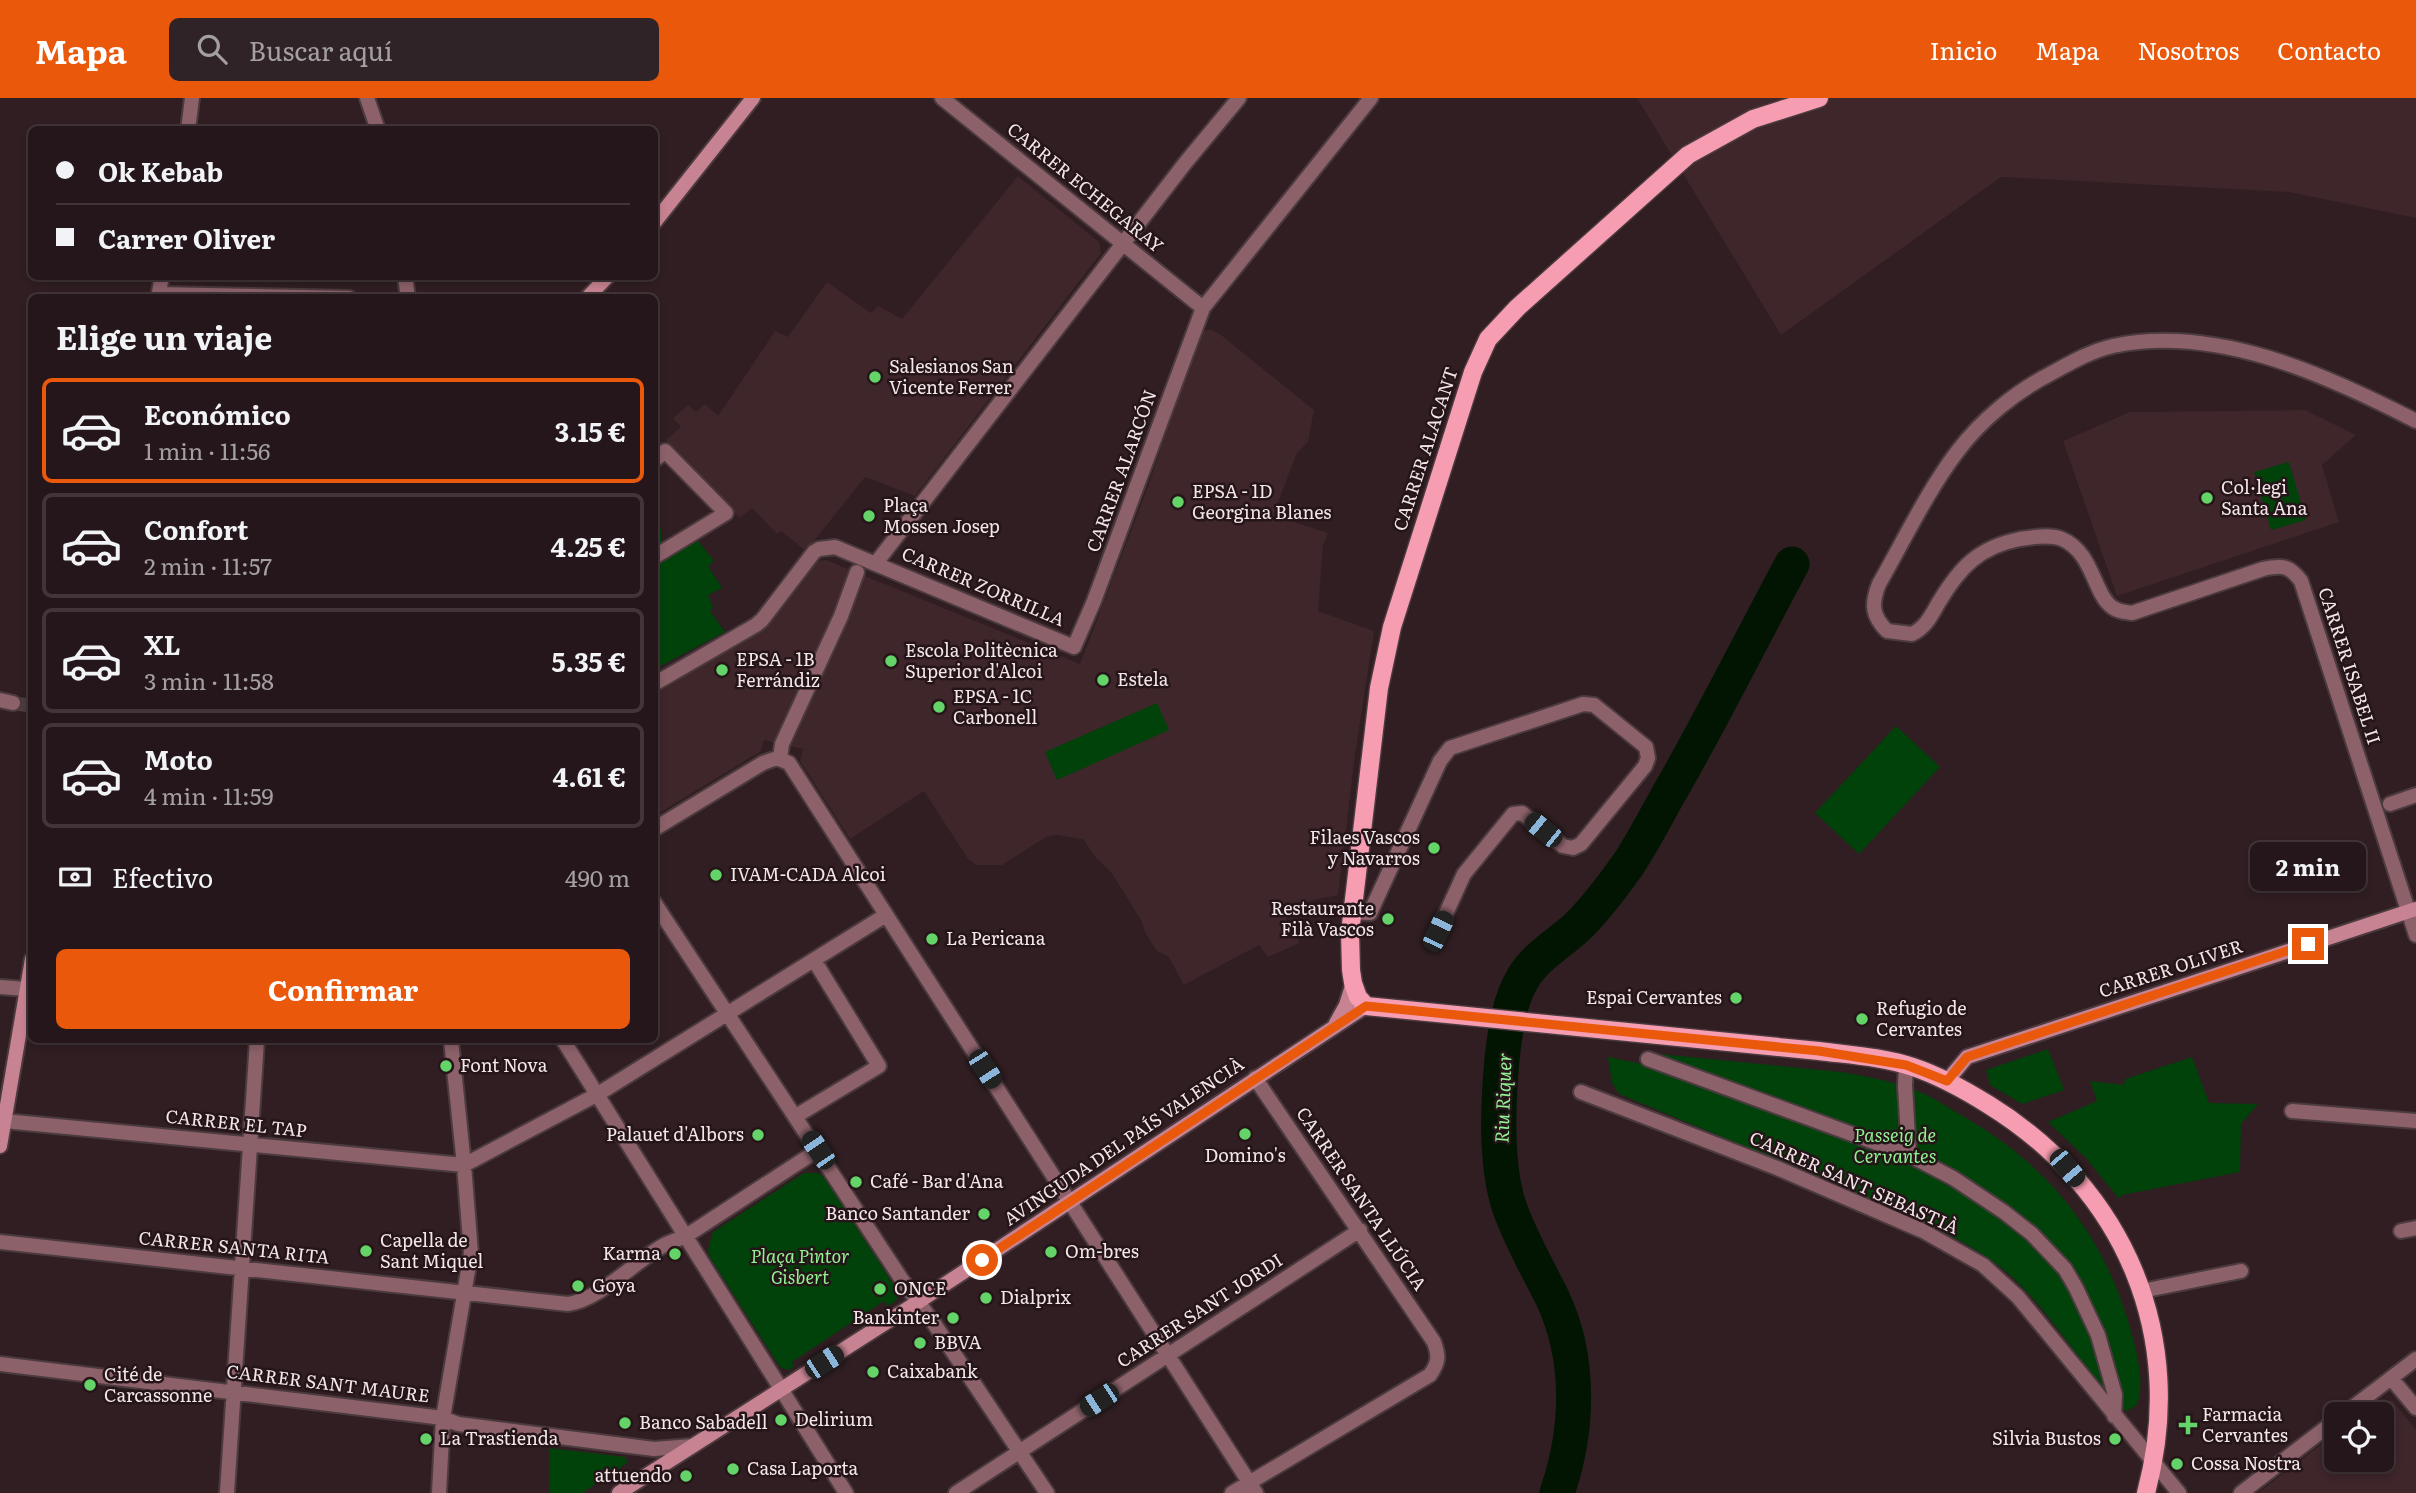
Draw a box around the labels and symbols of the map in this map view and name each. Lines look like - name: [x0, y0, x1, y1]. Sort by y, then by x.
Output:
- street label: CARRER ECHEGARAY: [1002, 115, 1170, 259]
- place label: Salesianos San Vicente Ferrer: [889, 352, 1014, 400]
- street label: CARRER ALACANT: [1385, 363, 1464, 534]
- marker: Salesianos San Vicente Ferrer: [867, 369, 883, 385]
- street label: CARRER ALARCÓN: [1079, 385, 1163, 556]
- place label: Col·legi Santa Ana: [2221, 473, 2308, 521]
- place label: EPSA - 1D Georgina Blanes: [1192, 477, 1331, 525]
- marker: Col·legi Santa Ana: [2199, 490, 2215, 506]
- place label: Plaça Mossen Josep: [883, 491, 1000, 539]
- marker: EPSA - 1D Georgina Blanes: [1170, 494, 1186, 510]
- marker: Plaça Mossen Josep: [861, 508, 877, 524]
- street label: CARRER ZORRILLA: [898, 539, 1069, 632]
- street label: CARRER ISABEL II: [2312, 583, 2389, 748]
- place label: Escola Politècnica Superior d'Alcoi: [905, 636, 1058, 684]
- place label: EPSA - 1B Ferrándiz: [736, 645, 820, 693]
- marker: Escola Politècnica Superior d'Alcoi: [883, 653, 899, 669]
- marker: EPSA - 1B Ferrándiz: [714, 662, 730, 678]
- place label: Estela: [1117, 665, 1169, 692]
- marker: Estela: [1095, 672, 1111, 688]
- place label: EPSA - 1C Carbonell: [953, 682, 1037, 730]
- marker: EPSA - 1C Carbonell: [931, 699, 947, 715]
- car: [1521, 809, 1566, 851]
- place label: Filaes Vascos y Navarros: [1310, 823, 1420, 871]
- marker: Filaes Vascos y Navarros: [1426, 840, 1442, 856]
- callout: 2 min: [2250, 842, 2366, 892]
- place label: IVAM-CADA Alcoi: [730, 860, 886, 887]
- marker: IVAM-CADA Alcoi: [708, 867, 724, 883]
- place label: Restaurante Filà Vascos: [1271, 894, 1374, 942]
- car: [1420, 908, 1457, 954]
- marker: Restaurante Filà Vascos: [1380, 911, 1396, 927]
- place label: La Pericana: [946, 924, 1046, 951]
- route end: [2292, 928, 2324, 960]
- marker: La Pericana: [924, 931, 940, 947]
- street label: CARRER OLIVER: [2095, 932, 2246, 1004]
- place label: Espai Cervantes: [1586, 983, 1722, 1010]
- marker: Espai Cervantes: [1728, 990, 1744, 1006]
- place label: Refugio de Cervantes: [1876, 994, 1967, 1042]
- marker: Refugio de Cervantes: [1854, 1011, 1870, 1027]
- car: [965, 1046, 1006, 1092]
- street label: AVINGUDA DEL PAÍS VALENCIÀ: [998, 1050, 1249, 1232]
- place label: Font Nova: [460, 1051, 548, 1078]
- water label: Riu Riquer: [1486, 1052, 1518, 1144]
- marker: Font Nova: [438, 1058, 454, 1074]
- street label: CARRER SANTA LLÚCIA: [1291, 1101, 1434, 1295]
- street label: CARRER EL TAP: [164, 1102, 308, 1143]
- place label: Palauet d'Albors: [606, 1120, 744, 1147]
- park label: Passeig de Cervantes: [1854, 1121, 1936, 1169]
- street label: CARRER SANT SEBASTIÀ: [1746, 1123, 1964, 1240]
- marker: Domino's: [1237, 1126, 1253, 1142]
- marker: Palauet d'Albors: [750, 1127, 766, 1143]
- car: [798, 1127, 839, 1173]
- place label: Domino's: [1204, 1141, 1286, 1168]
- car: [2046, 1145, 2089, 1191]
- place label: Café - Bar d'Ana: [870, 1167, 1004, 1194]
- marker: Café - Bar d'Ana: [848, 1174, 864, 1190]
- place label: Banco Santander: [825, 1199, 970, 1226]
- marker: Banco Santander: [976, 1206, 992, 1222]
- street label: CARRER SANTA RITA: [137, 1223, 331, 1270]
- place label: Capella de Sant Miquel: [380, 1226, 483, 1274]
- place label: Om-bres: [1065, 1237, 1139, 1264]
- place label: Karma: [603, 1239, 661, 1266]
- park label: Plaça Pintor Gisbert: [750, 1242, 850, 1290]
- marker: Capella de Sant Miquel: [358, 1243, 374, 1259]
- route start: [966, 1244, 998, 1276]
- marker: Om-bres: [1043, 1244, 1059, 1260]
- marker: Karma: [667, 1246, 683, 1262]
- street label: CARRER SANT JORDI: [1111, 1246, 1288, 1374]
- place label: Goya: [592, 1271, 636, 1298]
- place label: ONCE: [894, 1274, 947, 1301]
- marker: Goya: [570, 1278, 586, 1294]
- marker: ONCE: [872, 1281, 888, 1297]
- place label: Dialprix: [1000, 1283, 1072, 1310]
- marker: Dialprix: [978, 1290, 994, 1306]
- place label: Bankinter: [852, 1303, 939, 1330]
- marker: Bankinter: [945, 1310, 961, 1326]
- place label: BBVA: [934, 1328, 982, 1355]
- marker: BBVA: [912, 1335, 928, 1351]
- car: [801, 1342, 848, 1382]
- street label: CARRER SANT MAURE: [225, 1357, 431, 1408]
- place label: Caixabank: [887, 1357, 979, 1384]
- place label: Cité de Carcassonne: [104, 1360, 212, 1408]
- marker: Caixabank: [865, 1364, 881, 1380]
- marker: Cité de Carcassonne: [82, 1377, 98, 1393]
- car: [1076, 1380, 1123, 1420]
- place label: Farmacia Cervantes: [2202, 1400, 2288, 1448]
- place label: Delirium: [795, 1405, 873, 1432]
- place label: Banco Sabadell: [639, 1408, 767, 1435]
- marker: Delirium: [773, 1412, 789, 1428]
- marker: Banco Sabadell: [617, 1415, 633, 1431]
- marker: Farmacia Cervantes: [2180, 1417, 2196, 1433]
- place label: La Trastienda: [440, 1424, 559, 1451]
- place label: Silvia Bustos: [1992, 1424, 2101, 1451]
- marker: La Trastienda: [418, 1431, 434, 1447]
- marker: Silvia Bustos: [2107, 1431, 2123, 1447]
- place label: Cossa Nostra: [2191, 1449, 2301, 1476]
- place label: Casa Laporta: [747, 1454, 858, 1481]
- marker: Cossa Nostra: [2169, 1456, 2185, 1472]
- place label: attuendo: [595, 1461, 672, 1488]
- marker: Casa Laporta: [725, 1461, 741, 1477]
- marker: attuendo: [678, 1468, 694, 1484]

